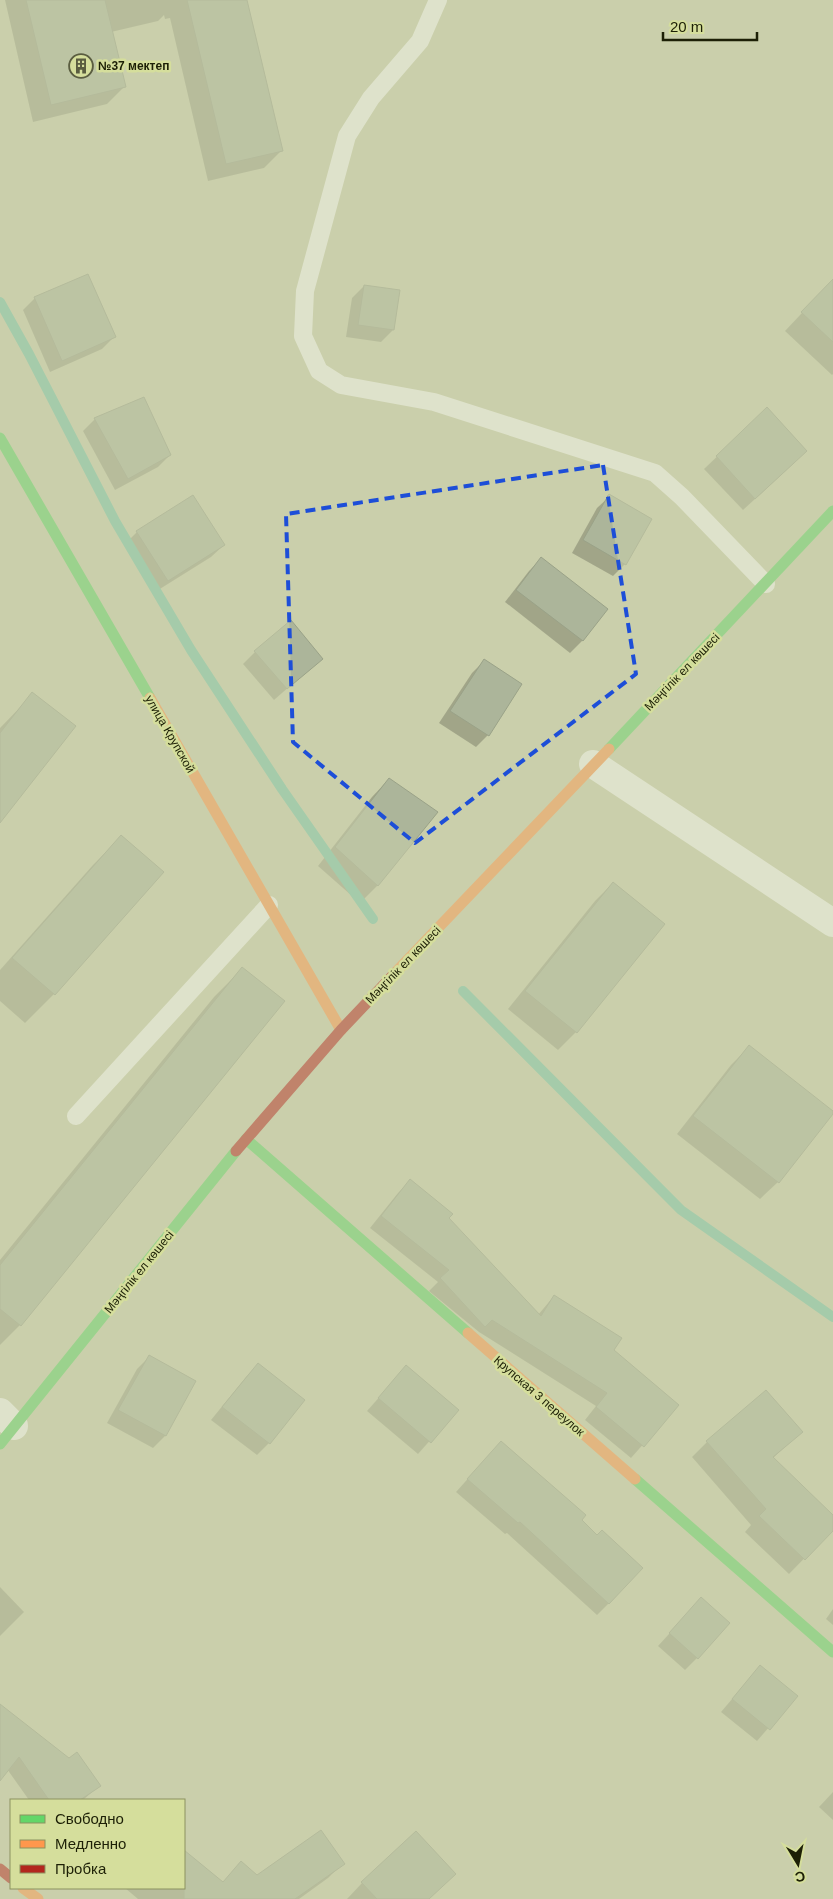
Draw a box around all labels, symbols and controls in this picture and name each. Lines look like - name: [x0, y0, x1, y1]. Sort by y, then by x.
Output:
- scale bar: [663, 10, 757, 42]
- text: 20 m: [670, 18, 703, 35]
- building icon: №37 мектеп: [68, 53, 94, 79]
- place label: №37 мектеп: [98, 59, 169, 73]
- street label: Мәңгілік ел көшесі: [642, 630, 722, 714]
- street label: улица Крупской: [142, 693, 198, 775]
- street label: Мәңгілік ел көшесі: [363, 923, 443, 1007]
- street label: Мәңгілік ел көшесі: [101, 1228, 177, 1316]
- street label: Крупская 3 переулок: [491, 1353, 588, 1440]
- legend: [10, 1799, 185, 1889]
- text: Свободно: [55, 1810, 124, 1827]
- text: Медленно: [55, 1835, 126, 1852]
- north arrow: [773, 1839, 823, 1889]
- text: Пробка: [55, 1860, 107, 1877]
- text: С: [794, 1868, 807, 1886]

